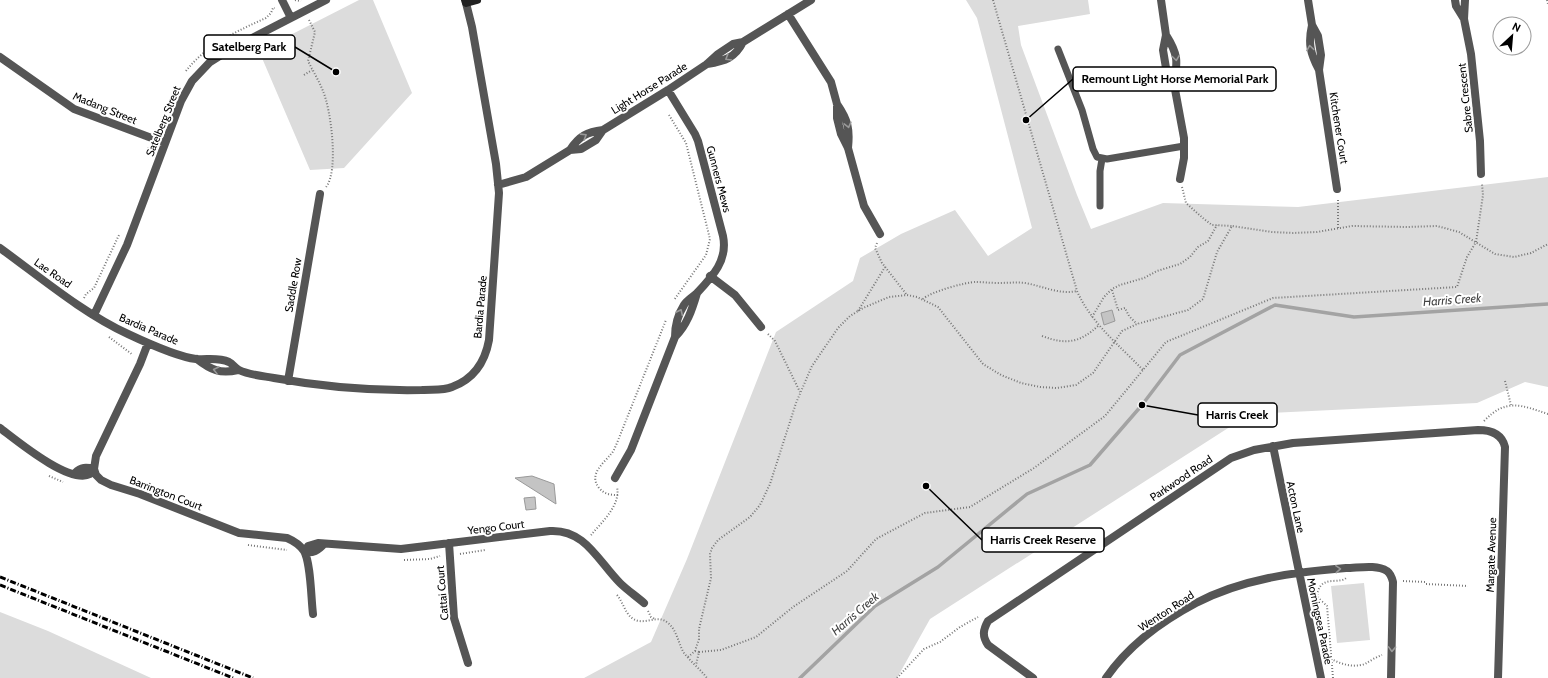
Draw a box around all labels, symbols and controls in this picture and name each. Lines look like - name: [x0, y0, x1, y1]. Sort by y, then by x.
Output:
- north arrow: [1492, 16, 1532, 56]
- text: N: [1510, 19, 1523, 35]
- callout: Satelberg Park: [204, 35, 295, 59]
- text: Satelberg Park: [212, 39, 287, 54]
- one-way arrow: [1306, 45, 1315, 51]
- one-way arrow: [725, 53, 732, 61]
- one-way arrow: [1171, 55, 1180, 61]
- street label: Light Horse Parade: [608, 59, 690, 117]
- street label: Sabre Crescent: [1454, 62, 1476, 133]
- callout: Remount Light Horse Memorial Park: [1073, 67, 1276, 91]
- text: Remount Light Horse Memorial Park: [1081, 71, 1269, 86]
- street label: Satelberg Street: [142, 83, 184, 158]
- street label: Madang Street: [71, 89, 139, 127]
- street label: Kitchener Court: [1326, 91, 1352, 165]
- one-way arrow: [843, 121, 851, 128]
- one-way arrow: [580, 133, 587, 140]
- street label: Gunners Mews: [703, 144, 735, 214]
- street label: Lae Road: [31, 255, 75, 291]
- street label: Saddle Row: [281, 257, 305, 313]
- street label: Bardia Parade: [470, 275, 490, 339]
- water label: Harris Creek: [1422, 290, 1482, 309]
- one-way arrow: [675, 309, 683, 317]
- street label: Bardia Parade: [117, 310, 181, 348]
- one-way arrow: [213, 366, 220, 375]
- callout: Harris Creek: [1198, 403, 1277, 427]
- text: Harris Creek: [1206, 407, 1268, 422]
- street label: Parkwood Road: [1147, 452, 1215, 504]
- street label: Barrington Court: [128, 473, 205, 513]
- street label: Acton Lane: [1284, 480, 1308, 535]
- street label: Yengo Court: [466, 517, 525, 538]
- street label: Margate Avenue: [1483, 517, 1499, 593]
- callout: Harris Creek Reserve: [982, 528, 1104, 552]
- text: Harris Creek Reserve: [990, 532, 1096, 547]
- street label: Cattai Court: [433, 565, 451, 621]
- one-way arrow: [1335, 565, 1341, 573]
- street label: Morningsea Parade: [1304, 576, 1336, 666]
- water label: Harris Creek: [828, 588, 882, 638]
- street label: Wenton Road: [1135, 588, 1197, 634]
- one-way arrow: [1387, 646, 1396, 652]

